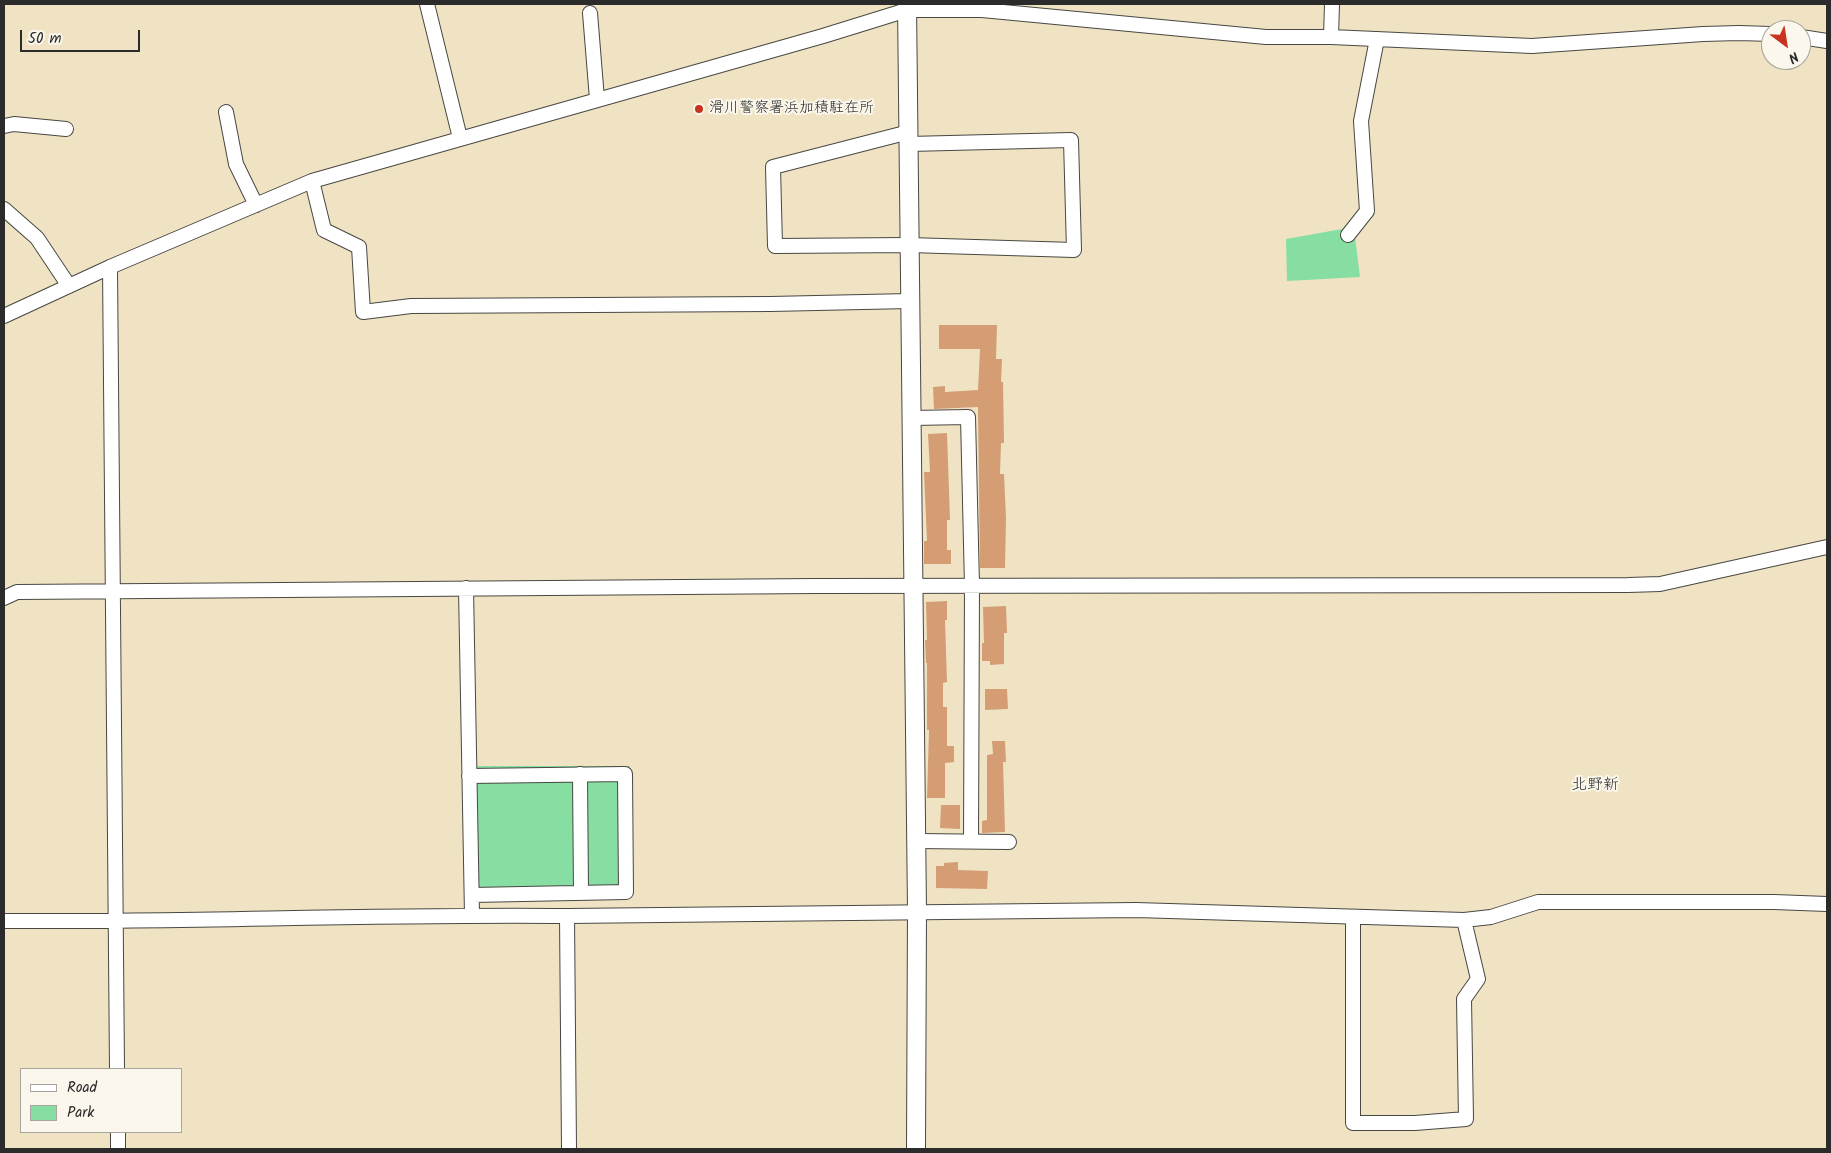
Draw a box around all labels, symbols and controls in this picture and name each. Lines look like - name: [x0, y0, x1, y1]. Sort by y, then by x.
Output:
- scale bar: [22, 20, 142, 52]
- north arrow: [1761, 20, 1811, 70]
- text: 50 m: [28, 27, 62, 51]
- text: N: [1784, 45, 1803, 69]
- place label: 滑川警察署浜加積駐在所: [709, 100, 874, 118]
- marker: 滑川警察署浜加積駐在所: [693, 103, 705, 115]
- district label: 北野新: [1571, 776, 1619, 796]
- legend: [20, 1068, 182, 1133]
- text: Road: [67, 1076, 97, 1100]
- text: Park: [67, 1101, 94, 1125]

